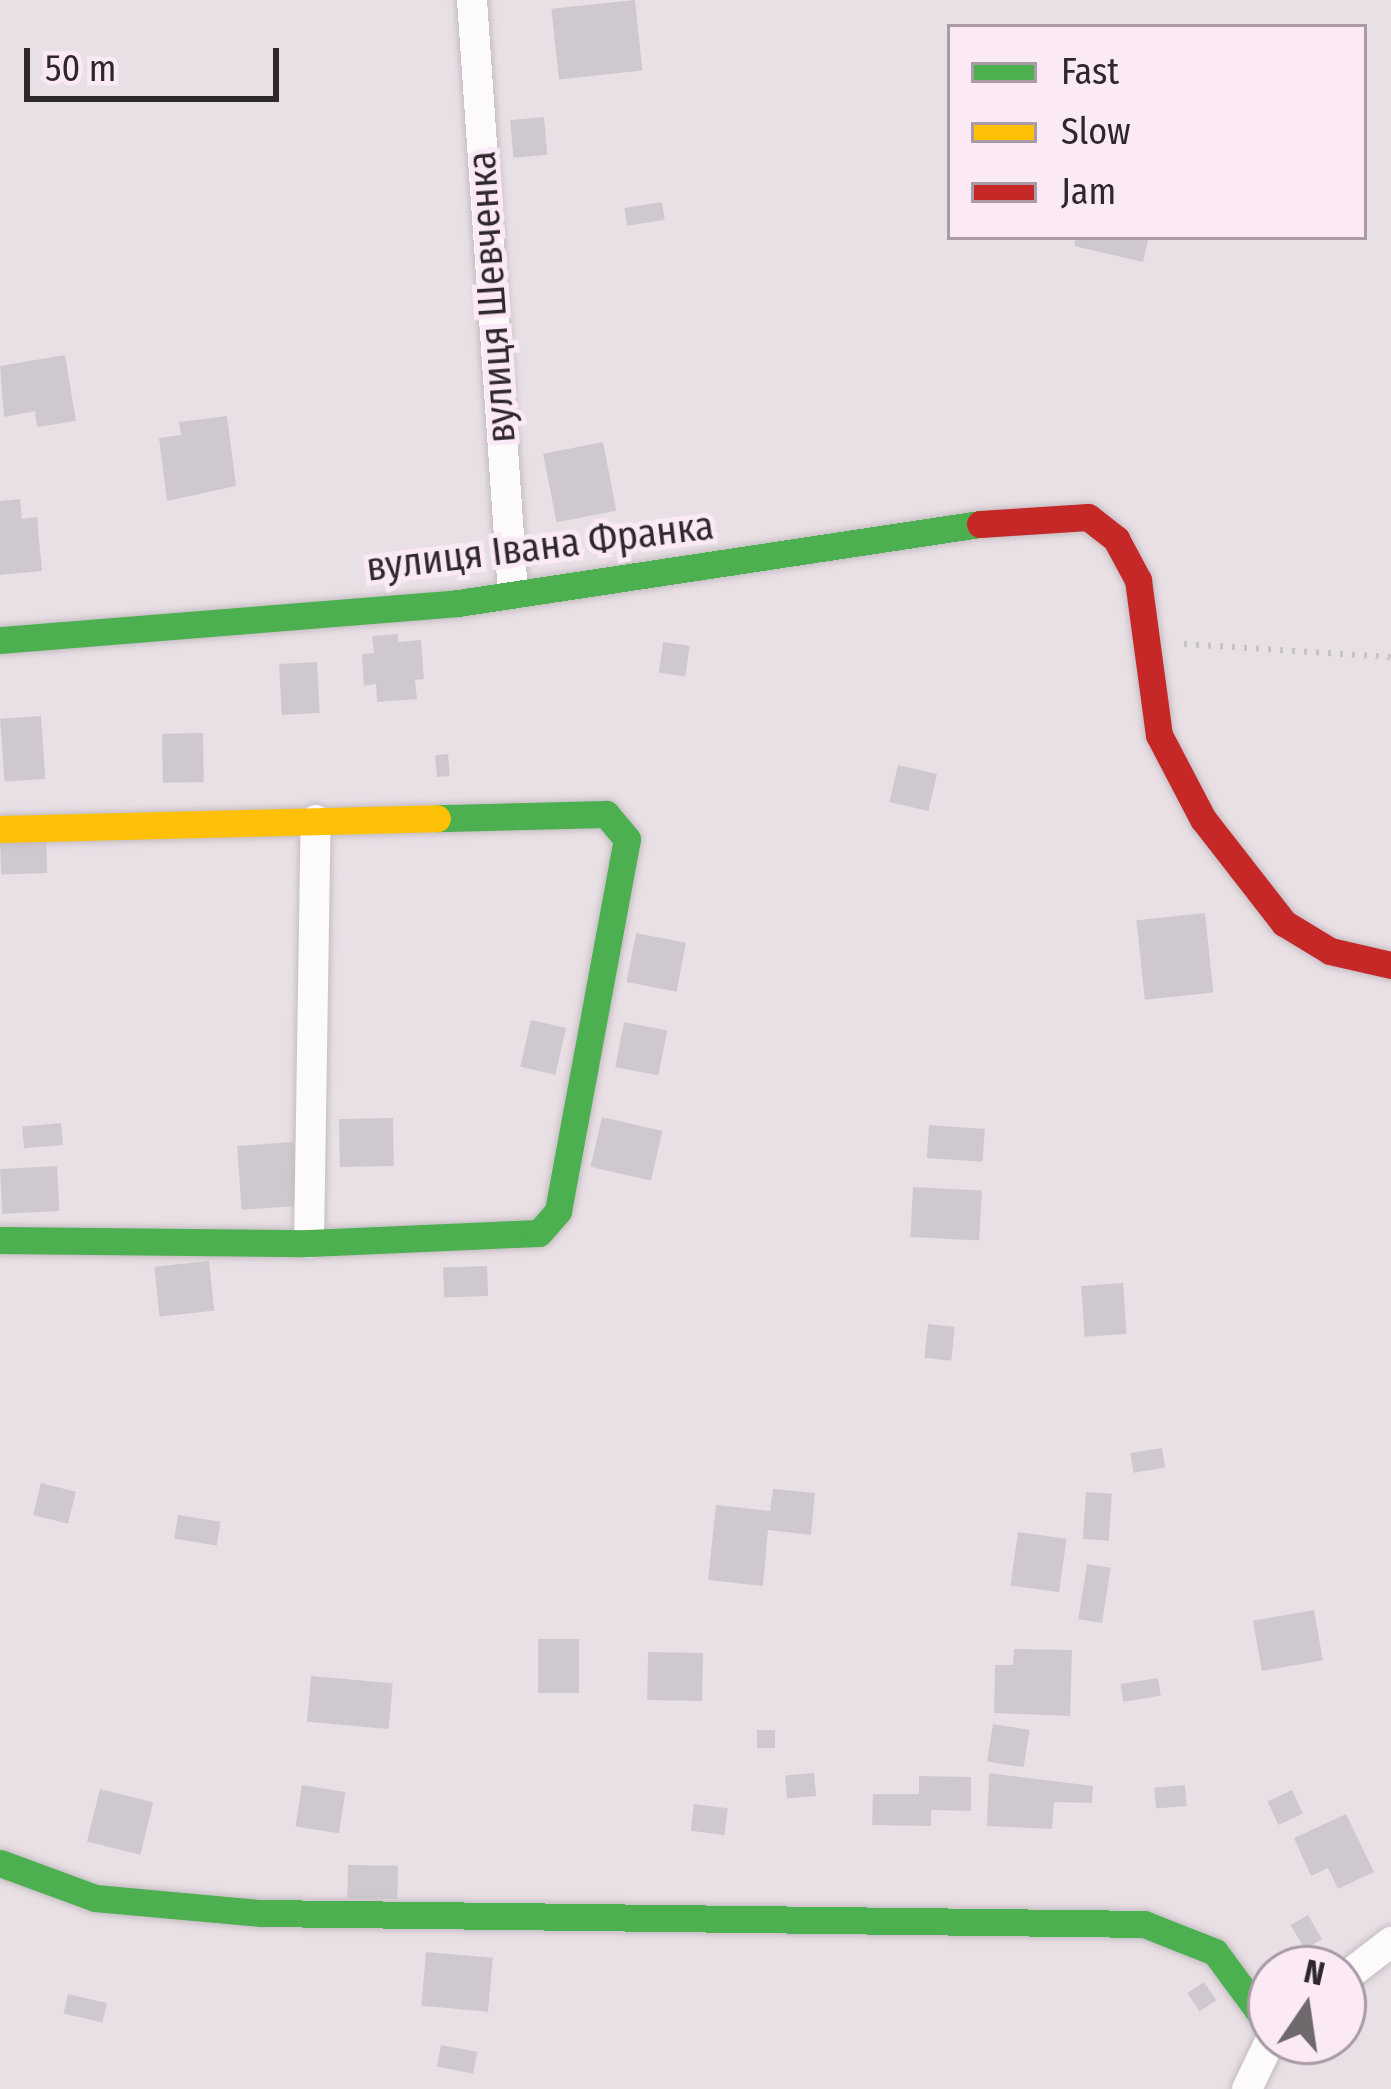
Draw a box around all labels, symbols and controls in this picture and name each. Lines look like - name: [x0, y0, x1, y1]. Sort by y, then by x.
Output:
- scale bar: [30, 24, 285, 98]
- legend: [947, 24, 1367, 240]
- text: 50 m: [45, 47, 116, 91]
- text: Fast: [1061, 50, 1119, 94]
- text: Slow: [1061, 110, 1131, 154]
- street label: вулиця Шевченка: [458, 149, 526, 445]
- text: Jam: [1061, 170, 1116, 214]
- street label: вулиця Івана Франка: [364, 502, 716, 592]
- north arrow: [1247, 1945, 1367, 2065]
- text: N: [1300, 1951, 1329, 1995]

